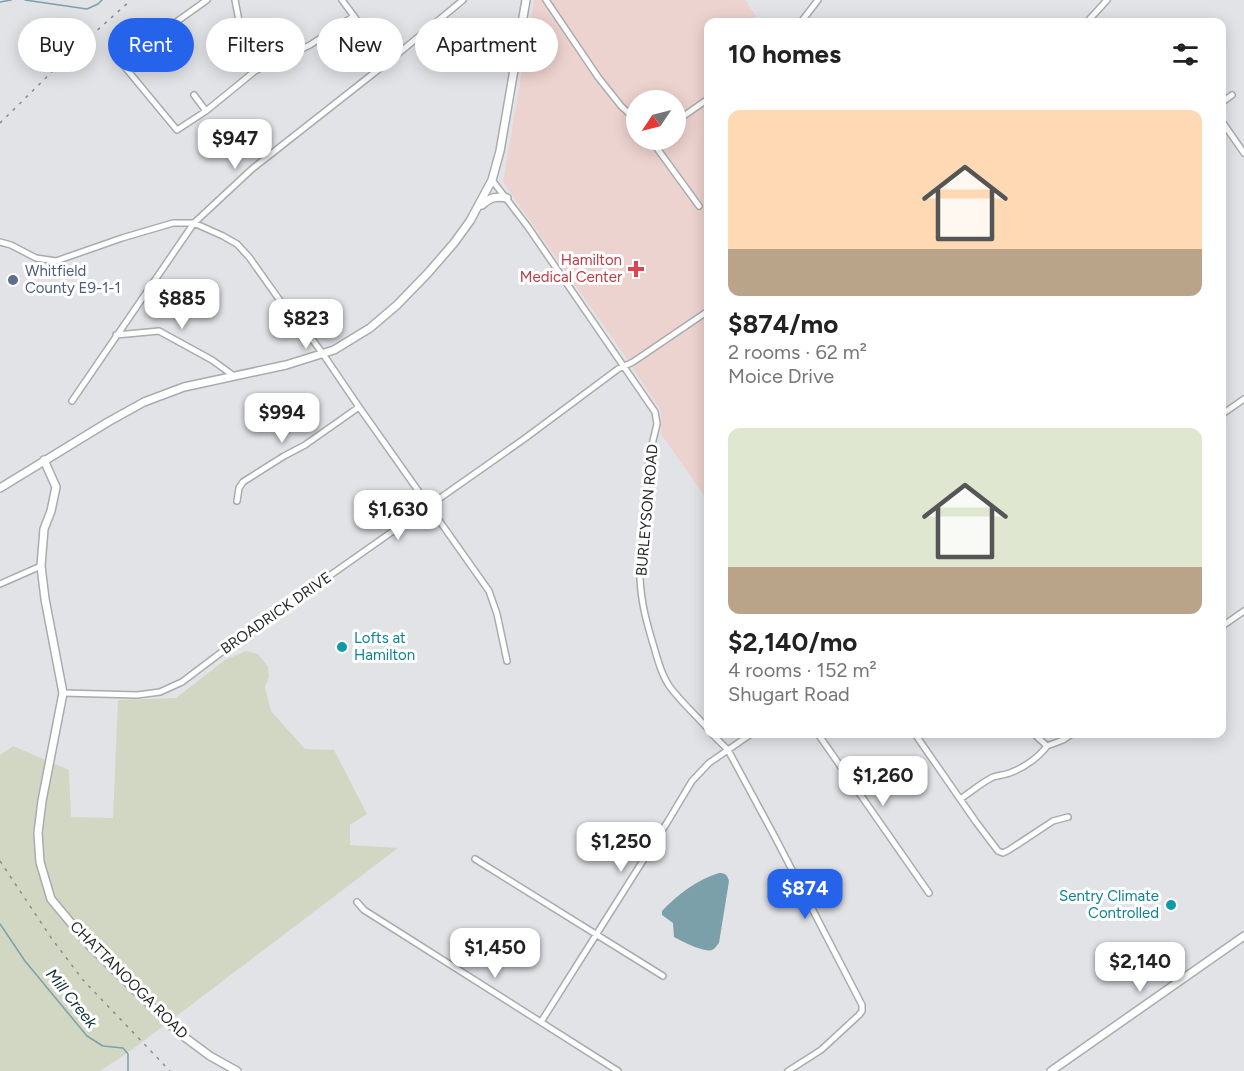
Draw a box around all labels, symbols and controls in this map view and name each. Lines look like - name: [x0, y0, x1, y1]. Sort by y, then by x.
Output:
- chip: Buy: [18, 18, 96, 72]
- chip: Rent: [108, 18, 194, 72]
- chip: Filters: [206, 18, 305, 72]
- chip: New: [317, 18, 403, 72]
- chip: Apartment: [415, 18, 558, 72]
- text: 10 homes: [728, 38, 841, 70]
- icon: filters: [1169, 38, 1202, 71]
- north arrow: [626, 90, 686, 150]
- map controls: [626, 90, 686, 150]
- pin: $947: [199, 119, 271, 170]
- text: $947: [212, 126, 258, 150]
- icon: home: [911, 149, 1019, 257]
- place label: Hamilton Medical Center: [520, 251, 622, 286]
- marker: Hamilton Medical Center: [627, 260, 645, 278]
- place label: Whitfield County E9-1-1: [25, 262, 121, 297]
- marker: Whitfield County E9-1-1: [6, 273, 20, 287]
- pin: $885: [146, 279, 218, 330]
- text: $885: [158, 286, 206, 310]
- pin: $823: [270, 299, 342, 350]
- text: $823: [283, 306, 329, 330]
- text: $874/mo: [728, 308, 838, 340]
- text: 2 rooms · 62 m²: [728, 340, 867, 364]
- text: Moice Drive: [728, 364, 834, 388]
- pin: $994: [246, 393, 318, 444]
- text: $994: [259, 400, 305, 424]
- street label: BURLEYSON ROAD: [632, 443, 662, 577]
- icon: home: [911, 467, 1019, 575]
- pin: $1,630: [349, 490, 447, 541]
- text: $1,630: [368, 497, 428, 521]
- street label: BROADRICK DRIVE: [217, 568, 335, 658]
- text: $2,140/mo: [728, 626, 857, 658]
- place label: Lofts at Hamilton: [354, 629, 415, 664]
- marker: Lofts at Hamilton: [335, 640, 349, 654]
- text: 4 rooms · 152 m²: [728, 658, 877, 682]
- text: Shugart Road: [728, 682, 850, 706]
- pin: $1,260: [834, 756, 932, 807]
- text: $1,260: [853, 763, 913, 787]
- pin: $1,250: [572, 822, 670, 873]
- text: $1,250: [591, 829, 651, 853]
- pin: $874: [769, 869, 841, 920]
- text: $874: [781, 876, 829, 900]
- place label: Sentry Climate Controlled: [1059, 887, 1159, 922]
- marker: Sentry Climate Controlled: [1164, 898, 1178, 912]
- street label: CHATTANOOGA ROAD: [66, 917, 192, 1043]
- pin: $1,450: [446, 928, 544, 979]
- text: $1,450: [464, 935, 526, 959]
- pin: $2,140: [1091, 942, 1189, 993]
- text: $2,140: [1109, 949, 1171, 973]
- water label: Mill Creek: [42, 965, 102, 1033]

